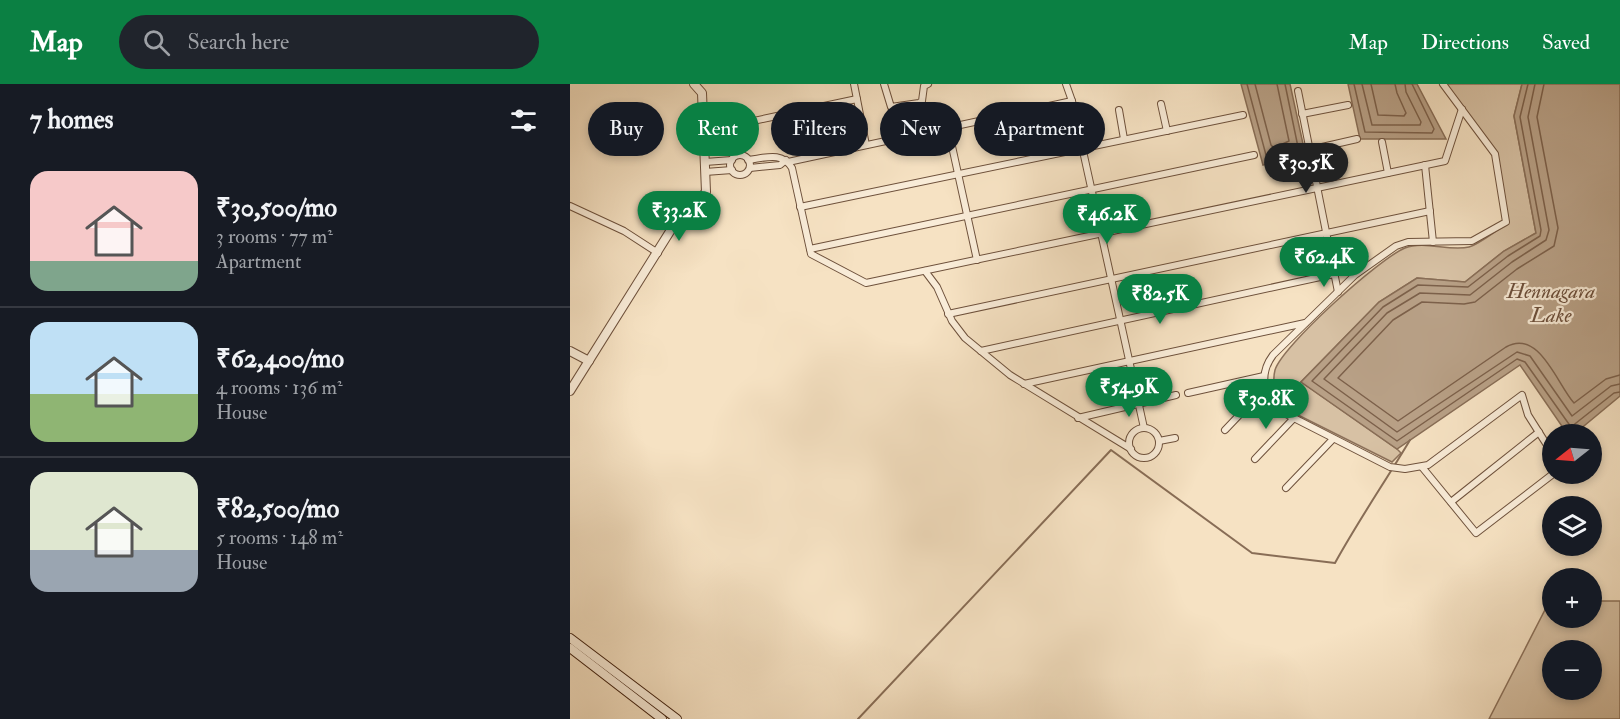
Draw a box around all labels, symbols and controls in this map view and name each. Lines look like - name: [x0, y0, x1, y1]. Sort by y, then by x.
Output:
- search box: [119, 15, 539, 69]
- text: Map: [30, 25, 83, 60]
- icon: search: [140, 26, 173, 59]
- text: Search here: [188, 28, 289, 56]
- text: Map: [1348, 29, 1388, 56]
- text: Directions: [1421, 29, 1509, 56]
- text: Saved: [1542, 29, 1590, 56]
- chip: Buy: [588, 102, 664, 156]
- chip: Rent: [676, 102, 759, 156]
- chip: Filters: [771, 102, 868, 156]
- chip: New: [880, 102, 962, 156]
- chip: Apartment: [974, 102, 1105, 156]
- text: 7 homes: [30, 104, 113, 136]
- icon: filters: [507, 104, 540, 137]
- pin: ₹30.5K: [1257, 143, 1355, 194]
- text: ₹30.5K: [1278, 150, 1334, 175]
- pin: ₹33.2K: [630, 191, 728, 242]
- text: ₹30,500/mo: [216, 192, 337, 224]
- pin: ₹46.2K: [1058, 194, 1156, 245]
- icon: home: [78, 195, 150, 267]
- text: ₹33.2K: [652, 198, 706, 223]
- text: ₹46.2K: [1077, 201, 1137, 226]
- text: 3 rooms · 77 m²: [216, 224, 333, 249]
- pin: ₹62.4K: [1275, 237, 1373, 288]
- text: ₹62.4K: [1294, 244, 1354, 269]
- text: Apartment: [216, 249, 301, 274]
- pin: ₹82.5K: [1111, 274, 1209, 325]
- water label: Hennagara Lake: [1506, 278, 1596, 329]
- text: ₹82.5K: [1131, 281, 1189, 306]
- text: ₹62,400/mo: [216, 343, 344, 375]
- icon: home: [78, 346, 150, 418]
- pin: ₹54.9K: [1080, 367, 1178, 418]
- text: ₹54.9K: [1099, 374, 1159, 399]
- text: 4 rooms · 136 m²: [216, 375, 343, 400]
- pin: ₹30.8K: [1217, 379, 1315, 430]
- text: ₹30.8K: [1238, 386, 1294, 411]
- text: House: [216, 400, 267, 425]
- north arrow: [1542, 424, 1602, 484]
- map controls: [1542, 424, 1602, 700]
- text: ₹82,500/mo: [216, 493, 339, 525]
- icon: home: [78, 496, 150, 568]
- button: layers: [1542, 496, 1602, 556]
- text: 5 rooms · 148 m²: [216, 525, 343, 550]
- text: House: [216, 550, 267, 575]
- button: +: [1542, 568, 1602, 628]
- button: −: [1542, 640, 1602, 700]

